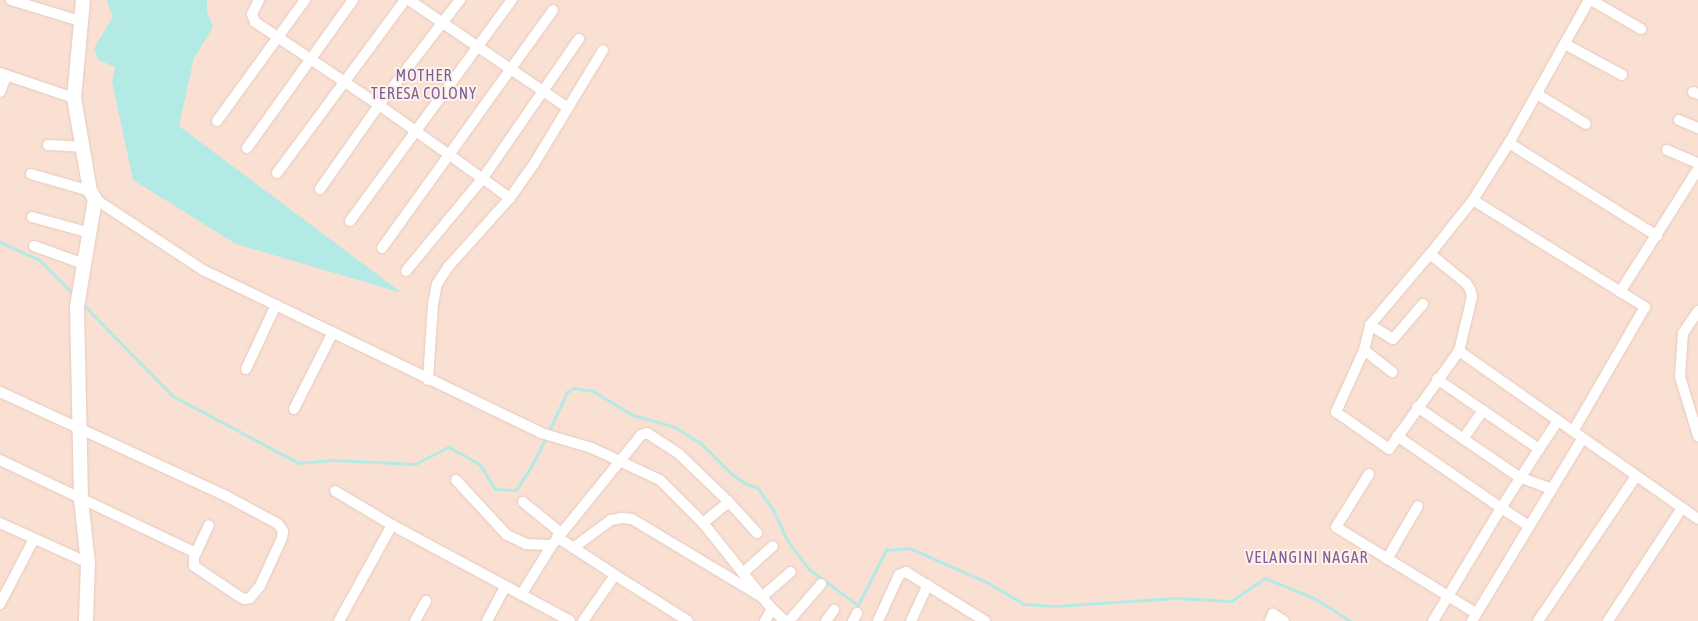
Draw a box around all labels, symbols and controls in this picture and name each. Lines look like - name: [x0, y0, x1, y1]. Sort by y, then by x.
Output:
- district label: MOTHER TERESA COLONY: [369, 65, 479, 103]
- district label: VELANGINI NAGAR: [1244, 547, 1370, 567]

